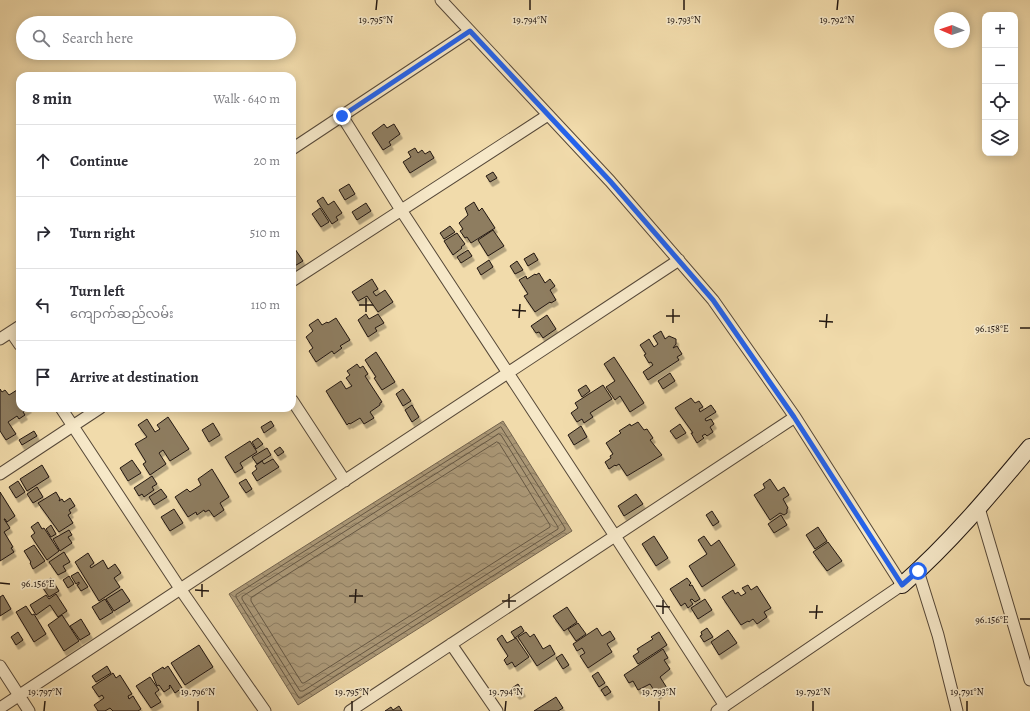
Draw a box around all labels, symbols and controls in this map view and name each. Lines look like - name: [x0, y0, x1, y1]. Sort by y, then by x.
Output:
- north arrow: [934, 12, 970, 48]
- map controls: [982, 12, 1018, 156]
- button: +: [982, 12, 1018, 48]
- text: 19.795°N: [359, 13, 393, 26]
- text: 19.794°N: [513, 13, 547, 26]
- text: 19.793°N: [667, 13, 701, 26]
- text: 19.792°N: [820, 13, 854, 26]
- search box: [16, 16, 296, 60]
- icon: search: [30, 27, 52, 49]
- text: Search here: [62, 28, 133, 48]
- button: −: [982, 48, 1018, 84]
- button: locate: [982, 84, 1018, 120]
- text: 8 min: [32, 87, 72, 110]
- text: Walk · 640 m: [213, 90, 280, 107]
- route end: [333, 107, 351, 125]
- button: layers: [982, 120, 1018, 156]
- icon: ahead: [32, 150, 54, 172]
- text: Continue: [70, 151, 128, 171]
- text: 20 m: [254, 152, 280, 169]
- icon: right: [32, 222, 54, 244]
- text: Turn right: [70, 223, 135, 243]
- text: 510 m: [250, 224, 280, 241]
- text: Turn left: [70, 281, 125, 301]
- icon: left: [32, 294, 54, 316]
- text: 110 m: [251, 296, 280, 313]
- text: ကျောက်ဆည်လမ်း: [70, 305, 174, 322]
- text: 96.158°E: [975, 322, 1009, 335]
- icon: arrive: [32, 366, 54, 388]
- text: Arrive at destination: [70, 367, 199, 387]
- route start: [909, 562, 927, 580]
- text: 96.156°E: [21, 577, 55, 590]
- text: 96.156°E: [975, 613, 1009, 626]
- text: 19.797°N: [28, 685, 62, 698]
- text: 19.796°N: [181, 685, 215, 698]
- text: 19.795°N: [335, 685, 369, 698]
- text: 19.794°N: [489, 685, 523, 698]
- text: 19.793°N: [642, 685, 676, 698]
- text: 19.792°N: [796, 685, 830, 698]
- text: 19.791°N: [950, 685, 984, 698]

